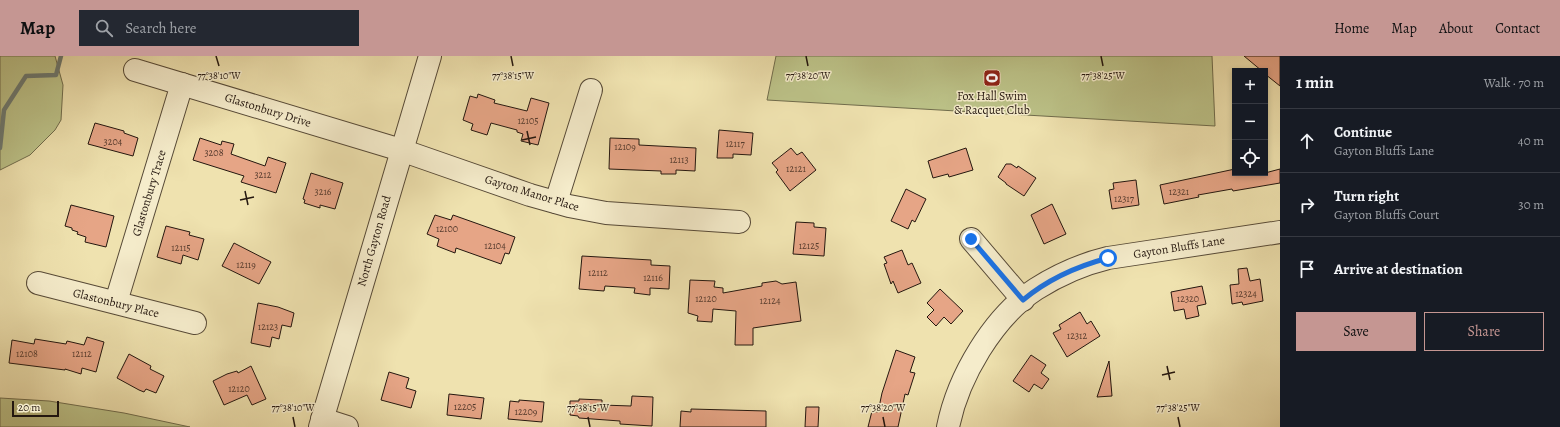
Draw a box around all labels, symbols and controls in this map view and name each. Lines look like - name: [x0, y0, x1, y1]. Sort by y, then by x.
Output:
- search box: [79, 10, 359, 46]
- text: Map: [20, 15, 55, 41]
- icon: search: [93, 17, 115, 39]
- text: Search here: [125, 18, 197, 38]
- text: Home: [1334, 19, 1369, 38]
- text: Map: [1391, 19, 1417, 38]
- text: About: [1439, 19, 1473, 38]
- text: Contact: [1495, 19, 1540, 38]
- sports icon: Fox Hall Swim & Racquet Club: [982, 68, 1002, 88]
- map controls: [1232, 68, 1268, 176]
- button: +: [1232, 68, 1268, 104]
- text: 77°38'10"W: [197, 69, 241, 82]
- text: 77°38'15"W: [492, 69, 535, 82]
- text: 77°38'20"W: [786, 69, 831, 82]
- text: 77°38'25"W: [1081, 69, 1125, 82]
- text: 1 min: [1296, 71, 1334, 94]
- text: Walk · 70 m: [1484, 74, 1544, 91]
- place label: Fox Hall Swim & Racquet Club: [954, 88, 1030, 118]
- street label: Glastonbury Drive: [223, 89, 313, 131]
- button: −: [1232, 104, 1268, 140]
- house number: 12105: [517, 114, 539, 127]
- text: Continue: [1334, 122, 1392, 142]
- icon: ahead: [1296, 130, 1318, 152]
- text: 40 m: [1518, 132, 1544, 149]
- house number: 3204: [104, 135, 123, 148]
- house number: 12117: [725, 137, 745, 150]
- house number: 12109: [614, 140, 636, 153]
- button: locate: [1232, 140, 1268, 176]
- text: Gayton Bluffs Lane: [1334, 142, 1434, 159]
- house number: 3208: [204, 146, 224, 159]
- street label: Glastonbury Trace: [128, 148, 170, 238]
- house number: 12113: [669, 153, 689, 166]
- house number: 12121: [786, 162, 806, 175]
- house number: 3212: [254, 168, 272, 181]
- street label: Gayton Manor Place: [483, 171, 581, 215]
- house number: 3216: [315, 185, 332, 198]
- house number: 12321: [1169, 185, 1190, 198]
- text: Turn right: [1334, 186, 1399, 206]
- house number: 12317: [1114, 192, 1135, 205]
- street label: North Gayton Road: [353, 193, 395, 288]
- icon: right: [1296, 194, 1318, 216]
- text: 30 m: [1518, 196, 1544, 213]
- text: Gayton Bluffs Court: [1334, 206, 1439, 223]
- house number: 12100: [436, 222, 458, 235]
- route end: [962, 230, 980, 248]
- street label: Gayton Bluffs Lane: [1132, 232, 1226, 262]
- house number: 12104: [484, 239, 506, 252]
- house number: 12125: [799, 239, 819, 252]
- house number: 12115: [171, 241, 191, 254]
- route start: [1099, 249, 1117, 267]
- house number: 12119: [236, 258, 256, 271]
- icon: arrive: [1296, 258, 1318, 280]
- text: Arrive at destination: [1334, 259, 1463, 279]
- house number: 12112: [588, 266, 608, 279]
- house number: 12116: [643, 271, 663, 284]
- street label: Glastonbury Place: [71, 285, 161, 321]
- house number: 12324: [1235, 287, 1257, 300]
- house number: 12120: [695, 292, 717, 305]
- house number: 12320: [1177, 292, 1199, 305]
- house number: 12124: [760, 294, 781, 307]
- button: Save: [1296, 312, 1416, 351]
- button: Share: [1424, 312, 1544, 351]
- house number: 12123: [258, 320, 278, 333]
- house number: 12312: [1067, 329, 1088, 342]
- house number: 12108: [16, 347, 38, 360]
- house number: 12112: [72, 347, 92, 360]
- house number: 12120: [228, 382, 250, 395]
- scale bar: [12, 399, 59, 418]
- text: 20 m: [18, 400, 40, 415]
- house number: 12205: [454, 400, 476, 413]
- text: 77°38'10"W: [271, 401, 315, 414]
- text: 77°38'15"W: [567, 401, 610, 414]
- text: 77°38'20"W: [861, 401, 906, 414]
- text: 77°38'25"W: [1156, 401, 1200, 414]
- house number: 12209: [515, 405, 538, 418]

